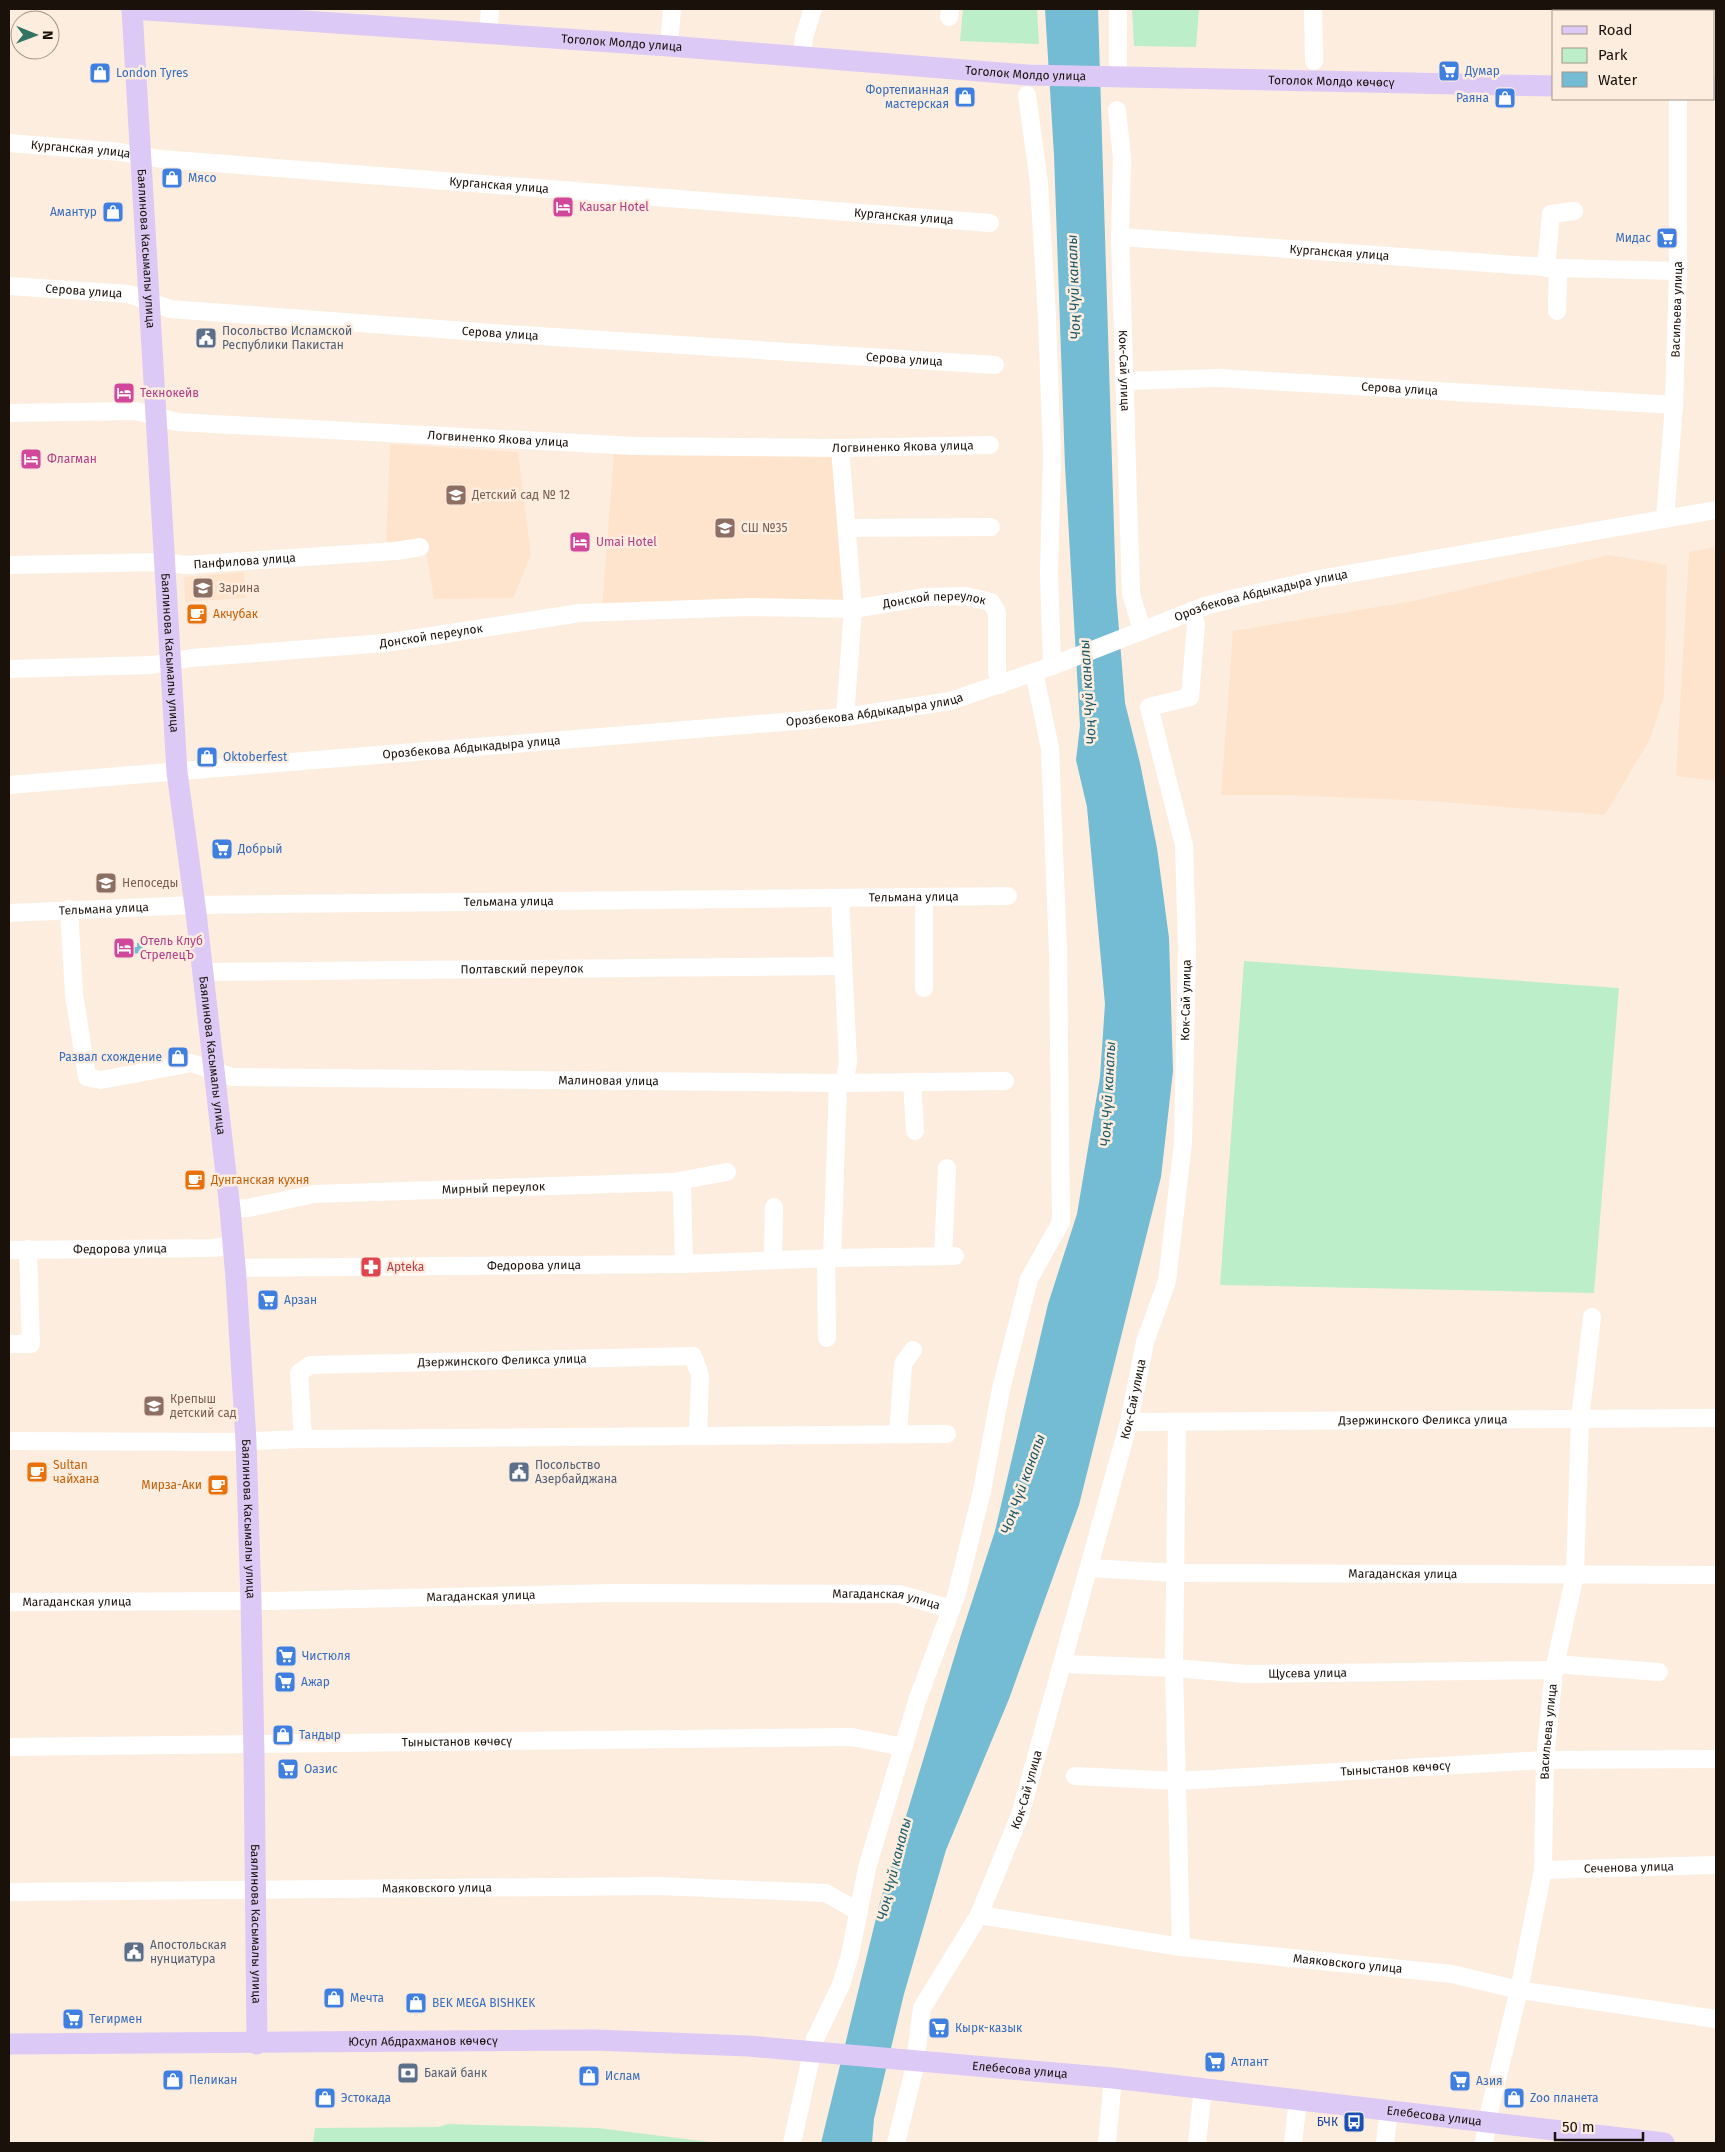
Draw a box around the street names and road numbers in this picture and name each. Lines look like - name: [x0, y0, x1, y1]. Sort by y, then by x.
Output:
- street label: Тоголок Молдо улица: [561, 32, 683, 54]
- street label: Тоголок Молдо улица: [965, 63, 1086, 83]
- street label: Тоголок Молдо көчөсү: [1268, 73, 1395, 90]
- street label: Курганская улица: [30, 138, 132, 161]
- street label: Баялинова Касымалы улица: [134, 168, 158, 329]
- street label: Курганская улица: [449, 174, 549, 196]
- street label: Курганская улица: [853, 206, 954, 227]
- street label: Курганская улица: [1289, 242, 1390, 263]
- street label: Васильева улица: [1668, 261, 1685, 358]
- street label: Серова улица: [45, 281, 123, 301]
- street label: Серова улица: [461, 324, 539, 343]
- street label: Кок-Сай улица: [1116, 330, 1132, 412]
- street label: Серова улица: [865, 350, 943, 369]
- street label: Серова улица: [1361, 379, 1438, 398]
- street label: Логвиненко Якова улица: [427, 428, 569, 450]
- street label: Логвиненко Якова улица: [832, 438, 974, 455]
- street label: Панфилова улица: [193, 551, 296, 571]
- street label: Орозбекова Абдыкадыра улица: [1172, 567, 1349, 624]
- street label: Баялинова Касымалы улица: [158, 573, 182, 733]
- street label: Донской переулок: [881, 589, 988, 611]
- street label: Донской переулок: [378, 621, 484, 650]
- street label: Орозбекова Абдыкадыра улица: [785, 690, 965, 729]
- street label: Орозбекова Абдыкадыра улица: [382, 733, 561, 762]
- street label: Тельмана улица: [869, 890, 959, 905]
- street label: Тельмана улица: [464, 894, 554, 909]
- street label: Тельмана улица: [59, 900, 149, 918]
- street label: Кок-Сай улица: [1178, 959, 1194, 1041]
- street label: Полтавский переулок: [460, 961, 584, 977]
- street label: Баялинова Касымалы улица: [196, 975, 228, 1136]
- street label: Малиновая улица: [558, 1073, 659, 1088]
- street label: Мирный переулок: [442, 1179, 546, 1197]
- street label: Федорова улица: [73, 1241, 167, 1256]
- street label: Федорова улица: [487, 1258, 581, 1273]
- street label: Дзержинского Феликса улица: [417, 1351, 587, 1369]
- street label: Кок-Сай улица: [1118, 1358, 1148, 1441]
- street label: Дзержинского Феликса улица: [1337, 1412, 1508, 1428]
- street label: Баялинова Касымалы улица: [239, 1439, 258, 1599]
- street label: Магаданская улица: [1348, 1567, 1457, 1581]
- street label: Магаданская улица: [832, 1587, 942, 1612]
- street label: Магаданская улица: [426, 1588, 536, 1604]
- street label: Магаданская улица: [22, 1595, 132, 1609]
- street label: Щусева улица: [1268, 1666, 1347, 1681]
- street label: Васильева улица: [1538, 1683, 1560, 1780]
- street label: Тыныстанов көчөсү: [402, 1734, 512, 1749]
- street label: Кок-Сай улица: [1008, 1749, 1045, 1831]
- street label: Тыныстанов көчөсү: [1340, 1758, 1451, 1779]
- street label: Баялинова Касымалы улица: [248, 1844, 264, 2004]
- street label: Сеченова улица: [1584, 1859, 1674, 1876]
- street label: Маяковского улица: [382, 1881, 492, 1896]
- street label: Маяковского улица: [1292, 1951, 1403, 1976]
- street label: Юсуп Абдрахманов көчөсү: [348, 2034, 498, 2049]
- street label: Елебесова улица: [972, 2059, 1068, 2081]
- street label: Елебесова улица: [1386, 2103, 1483, 2128]

